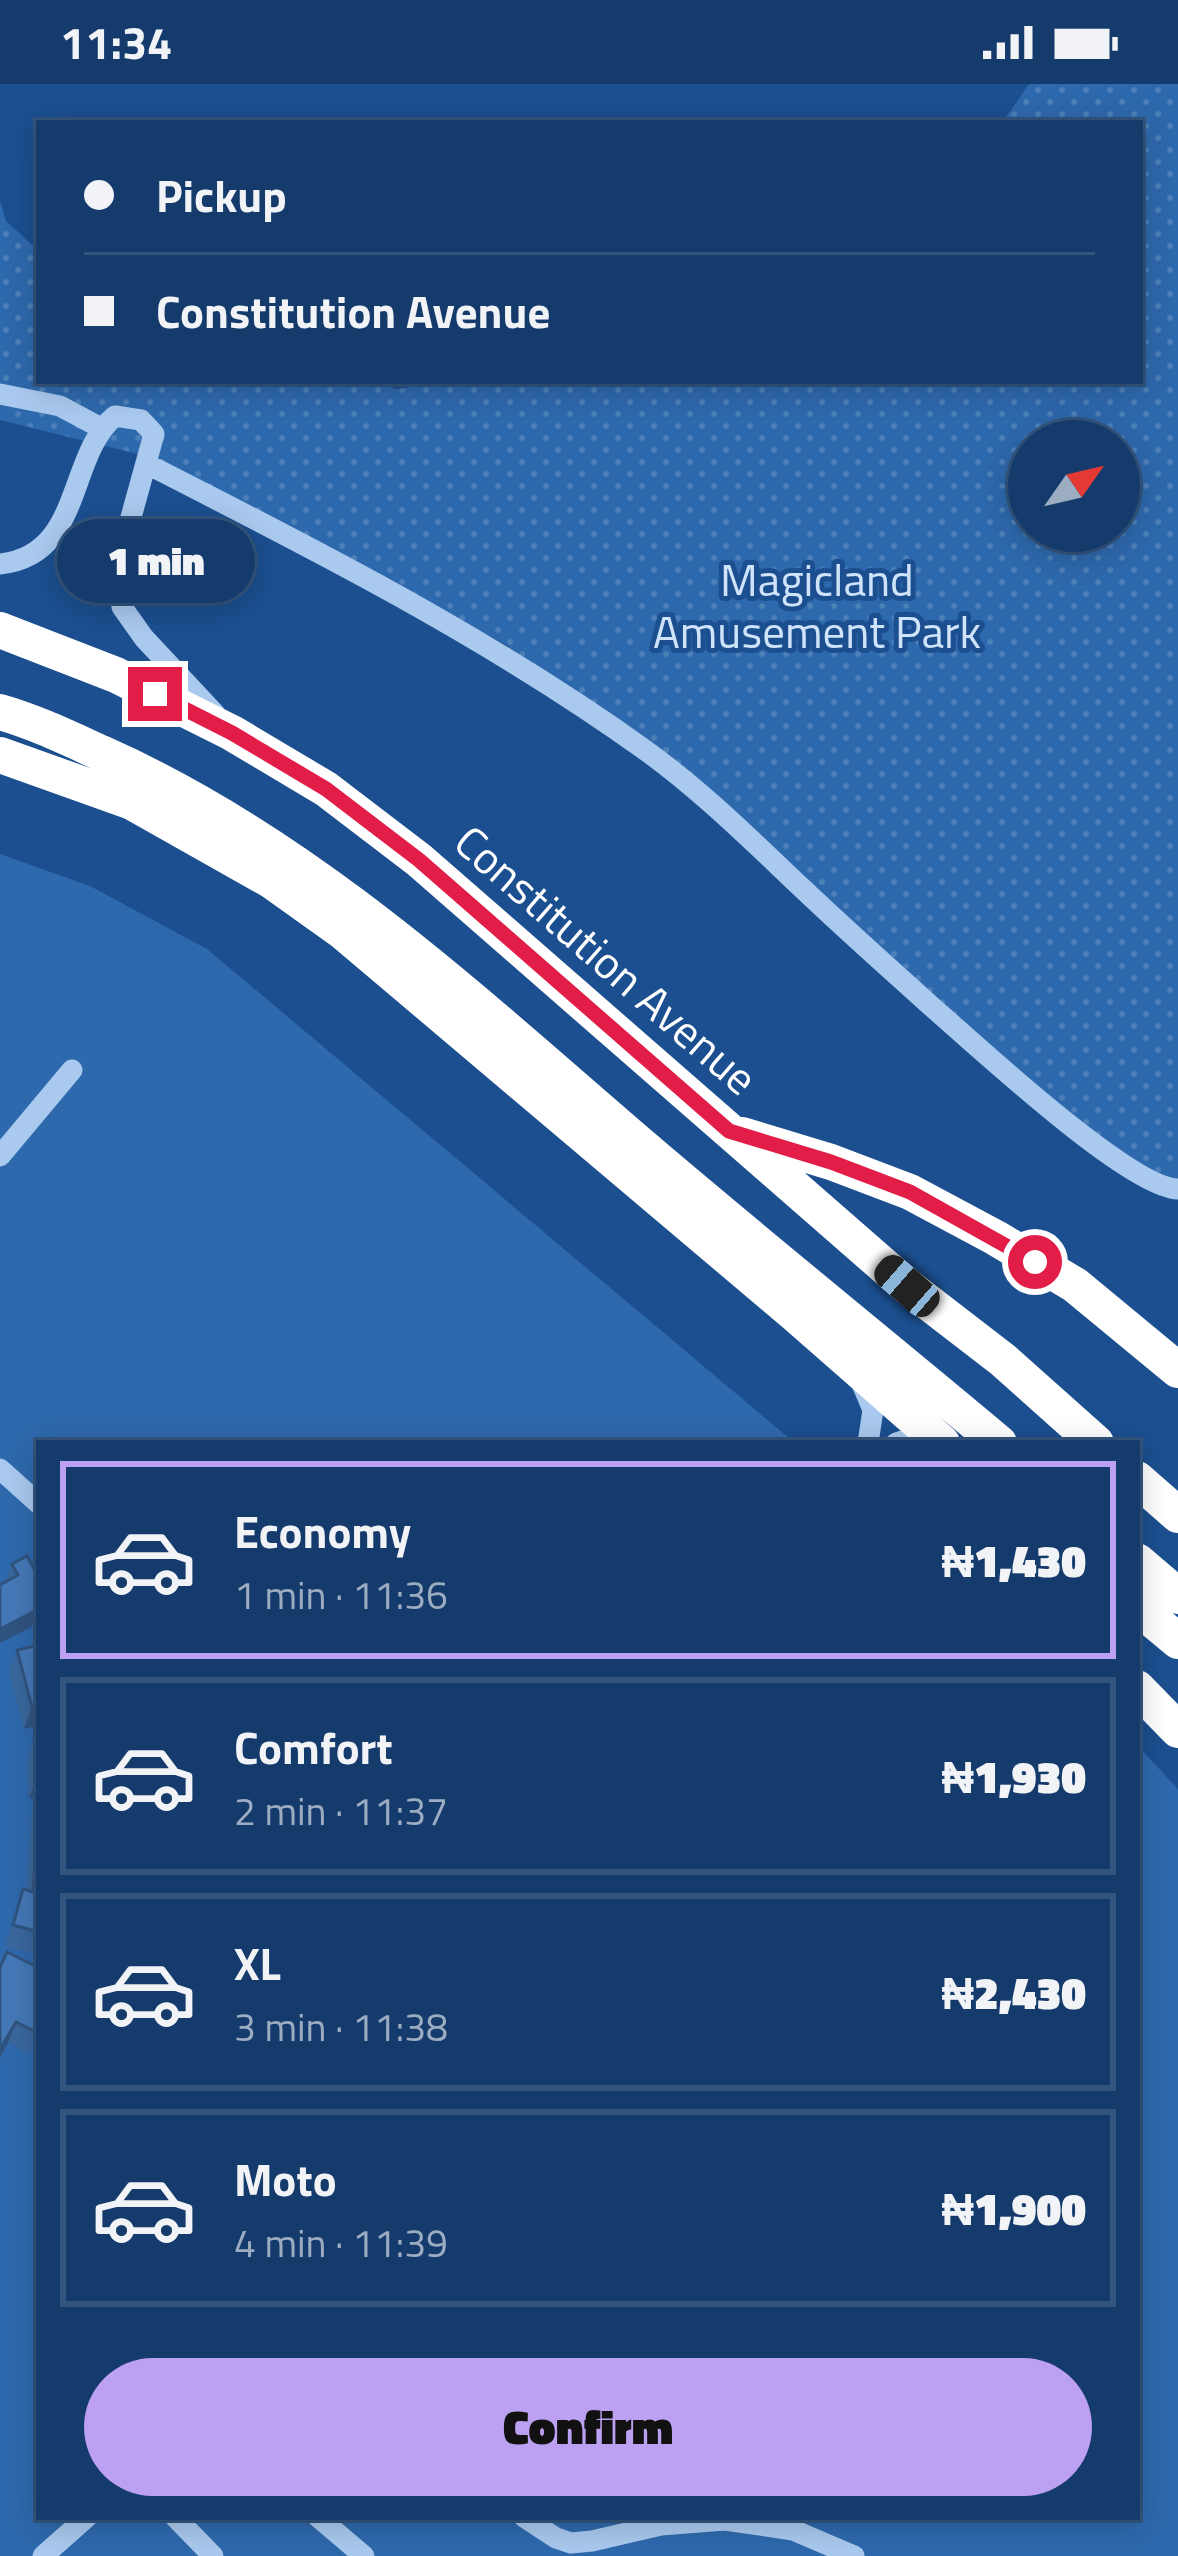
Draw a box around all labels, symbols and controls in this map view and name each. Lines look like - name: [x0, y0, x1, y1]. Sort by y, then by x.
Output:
- text: 11:34: [60, 8, 172, 76]
- text: Pickup: [156, 161, 287, 229]
- text: Constitution Avenue: [156, 277, 550, 345]
- north arrow: [1008, 420, 1140, 552]
- map controls: [1008, 420, 1140, 552]
- callout: 1 min: [56, 520, 254, 604]
- text: 1 min: [108, 531, 204, 590]
- park label: Magicland Amusement Park: [653, 545, 981, 665]
- route end: [128, 667, 182, 721]
- street label: Constitution Avenue: [440, 808, 773, 1110]
- route start: [1008, 1235, 1062, 1289]
- car: [868, 1249, 946, 1323]
- text: Economy: [234, 1497, 411, 1565]
- icon: car: [90, 1506, 198, 1614]
- text: ₦1,430: [941, 1526, 1086, 1594]
- text: 1 min · 11:36: [234, 1565, 448, 1624]
- text: Comfort: [234, 1713, 393, 1781]
- icon: car: [90, 1722, 198, 1830]
- text: ₦1,930: [941, 1742, 1086, 1810]
- text: 2 min · 11:37: [234, 1781, 448, 1840]
- text: XL: [234, 1929, 281, 1997]
- icon: car: [90, 1938, 198, 2046]
- text: ₦2,430: [941, 1958, 1086, 2026]
- text: 3 min · 11:38: [234, 1997, 448, 2056]
- text: Moto: [234, 2145, 337, 2213]
- icon: car: [90, 2154, 198, 2262]
- text: ₦1,900: [941, 2174, 1086, 2242]
- text: 4 min · 11:39: [234, 2213, 448, 2272]
- button: Confirm: [84, 2358, 1092, 2496]

